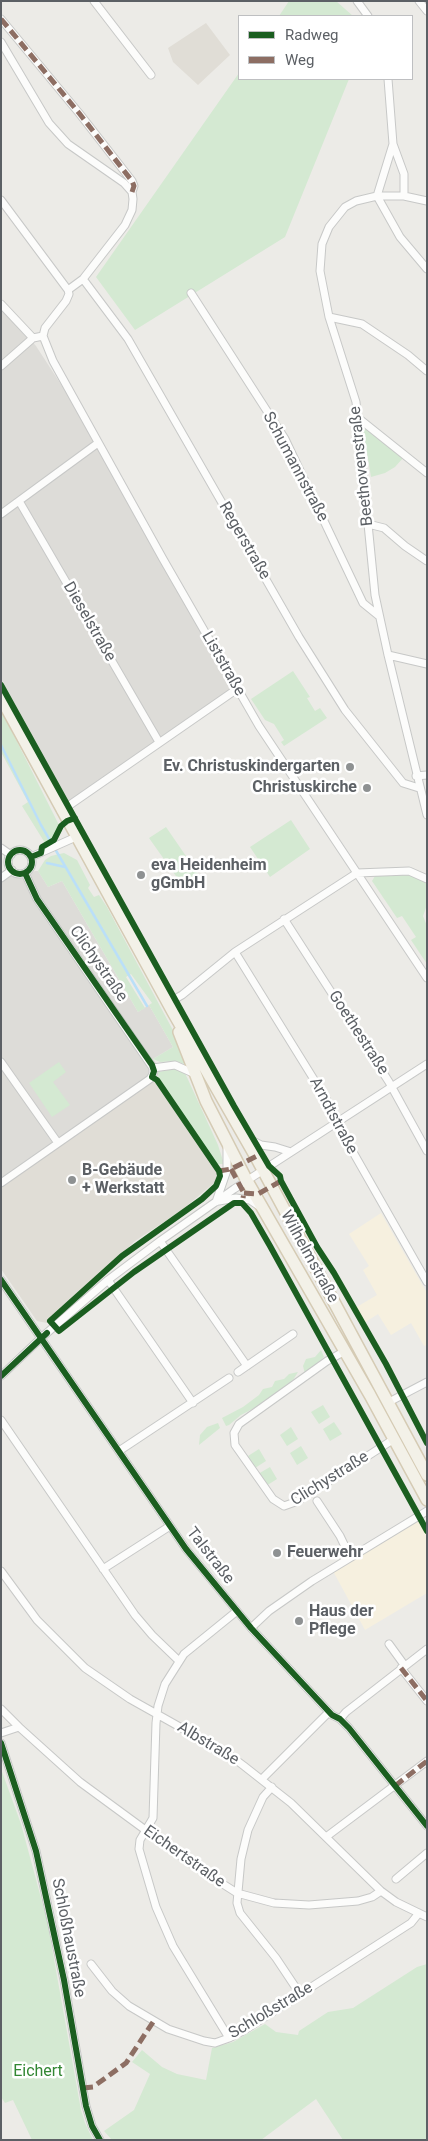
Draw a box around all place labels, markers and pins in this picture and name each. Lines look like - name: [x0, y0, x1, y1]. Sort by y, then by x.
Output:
- place label: Ev. Christuskindergarten: [163, 757, 340, 777]
- marker: Ev. Christuskindergarten: [344, 761, 356, 773]
- place label: Christuskirche: [252, 778, 357, 798]
- marker: Christuskirche: [361, 782, 373, 794]
- place label: eva Heidenheim gGmbH: [151, 856, 267, 894]
- marker: eva Heidenheim gGmbH: [135, 869, 147, 881]
- place label: B-Gebäude + Werkstatt: [82, 1161, 165, 1199]
- marker: B-Gebäude + Werkstatt: [66, 1174, 78, 1186]
- place label: Feuerwehr: [287, 1543, 363, 1563]
- marker: Feuerwehr: [271, 1547, 283, 1559]
- place label: Haus der Pflege: [309, 1602, 374, 1640]
- marker: Haus der Pflege: [293, 1615, 305, 1627]

